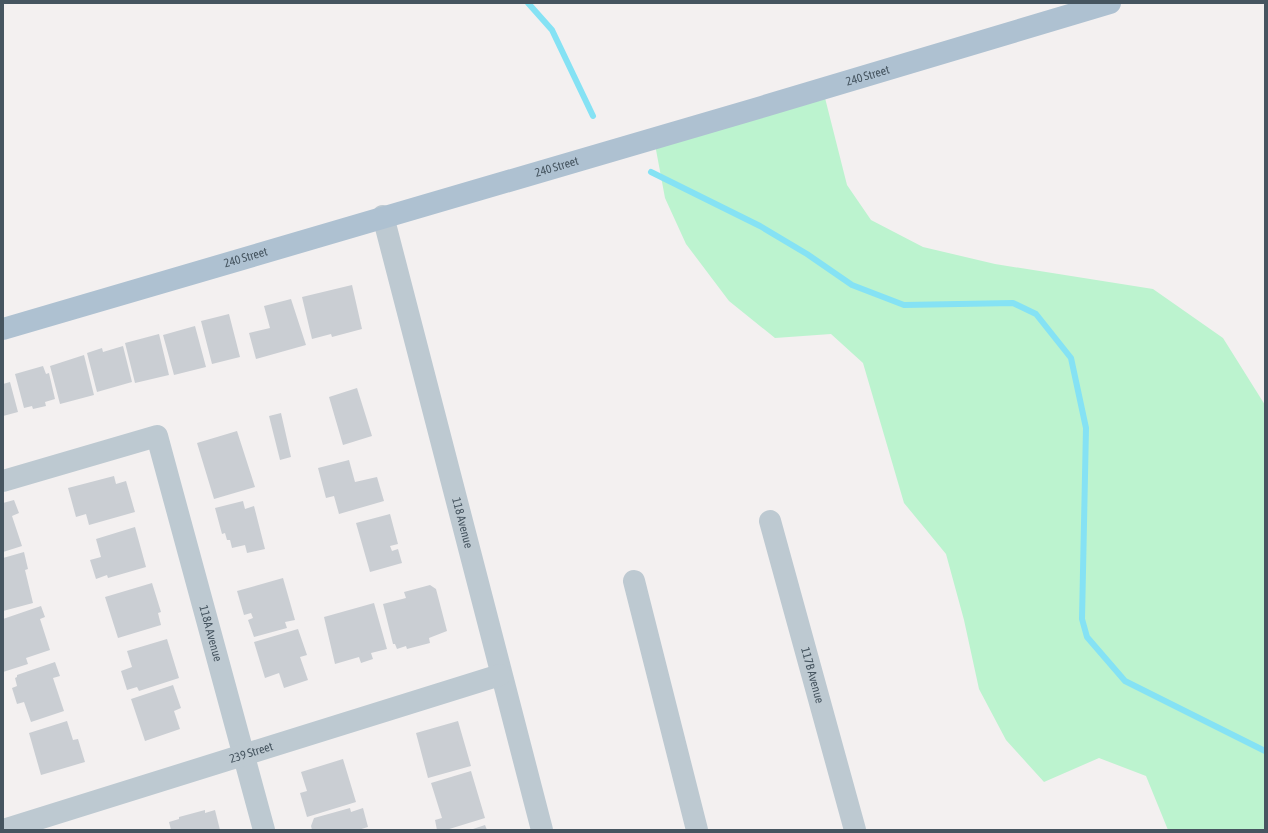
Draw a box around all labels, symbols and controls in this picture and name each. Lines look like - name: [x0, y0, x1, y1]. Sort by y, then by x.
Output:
- street label: 240 Street: [844, 62, 892, 89]
- street label: 240 Street: [533, 154, 581, 180]
- street label: 240 Street: [222, 244, 270, 270]
- street label: 118 Avenue: [449, 496, 476, 550]
- street label: 118A Avenue: [196, 604, 225, 663]
- street label: 117B Avenue: [798, 646, 827, 705]
- street label: 239 Street: [228, 739, 275, 766]

